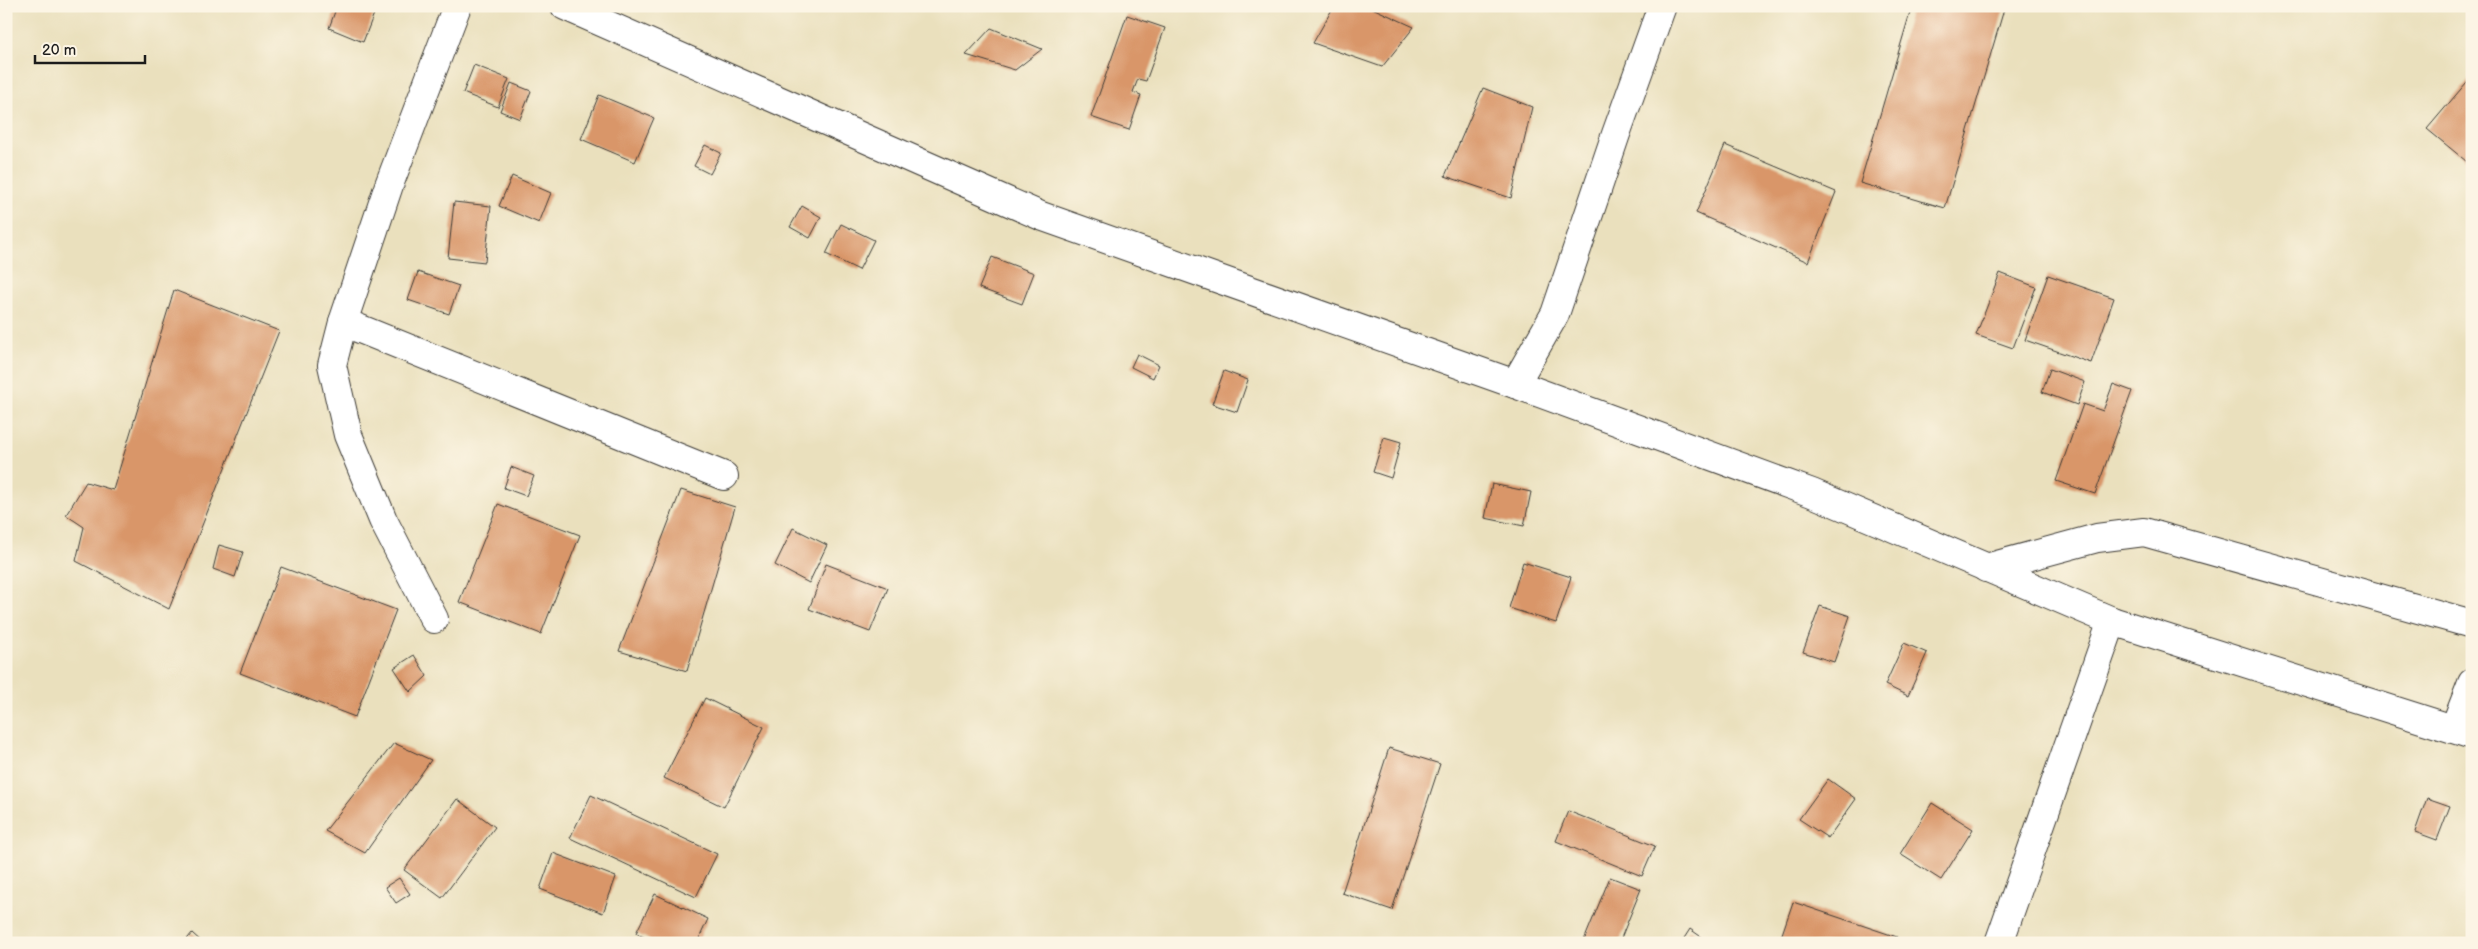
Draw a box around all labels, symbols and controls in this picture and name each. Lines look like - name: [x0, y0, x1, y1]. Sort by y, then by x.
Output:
- scale bar: [35, 32, 145, 64]
- text: 20 m: [42, 41, 76, 60]

